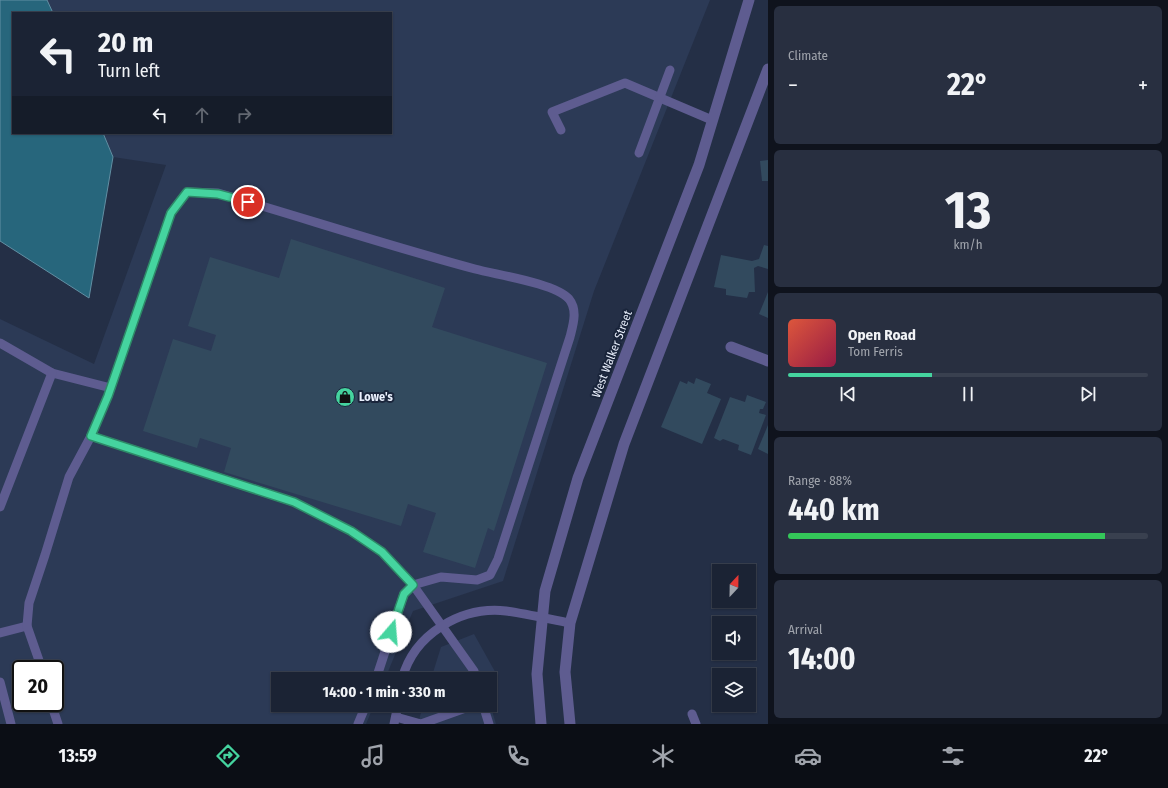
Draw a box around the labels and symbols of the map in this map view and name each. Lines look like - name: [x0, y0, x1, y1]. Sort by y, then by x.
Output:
- pin: [231, 185, 265, 219]
- street label: West Walker Street: [589, 308, 635, 400]
- shop icon: Lowe's: [334, 386, 356, 408]
- place label: Lowe's: [359, 390, 394, 404]
- north arrow: [712, 564, 756, 608]
- position arrow: [370, 611, 412, 653]
- speed limit sign: 20: [12, 660, 64, 712]

